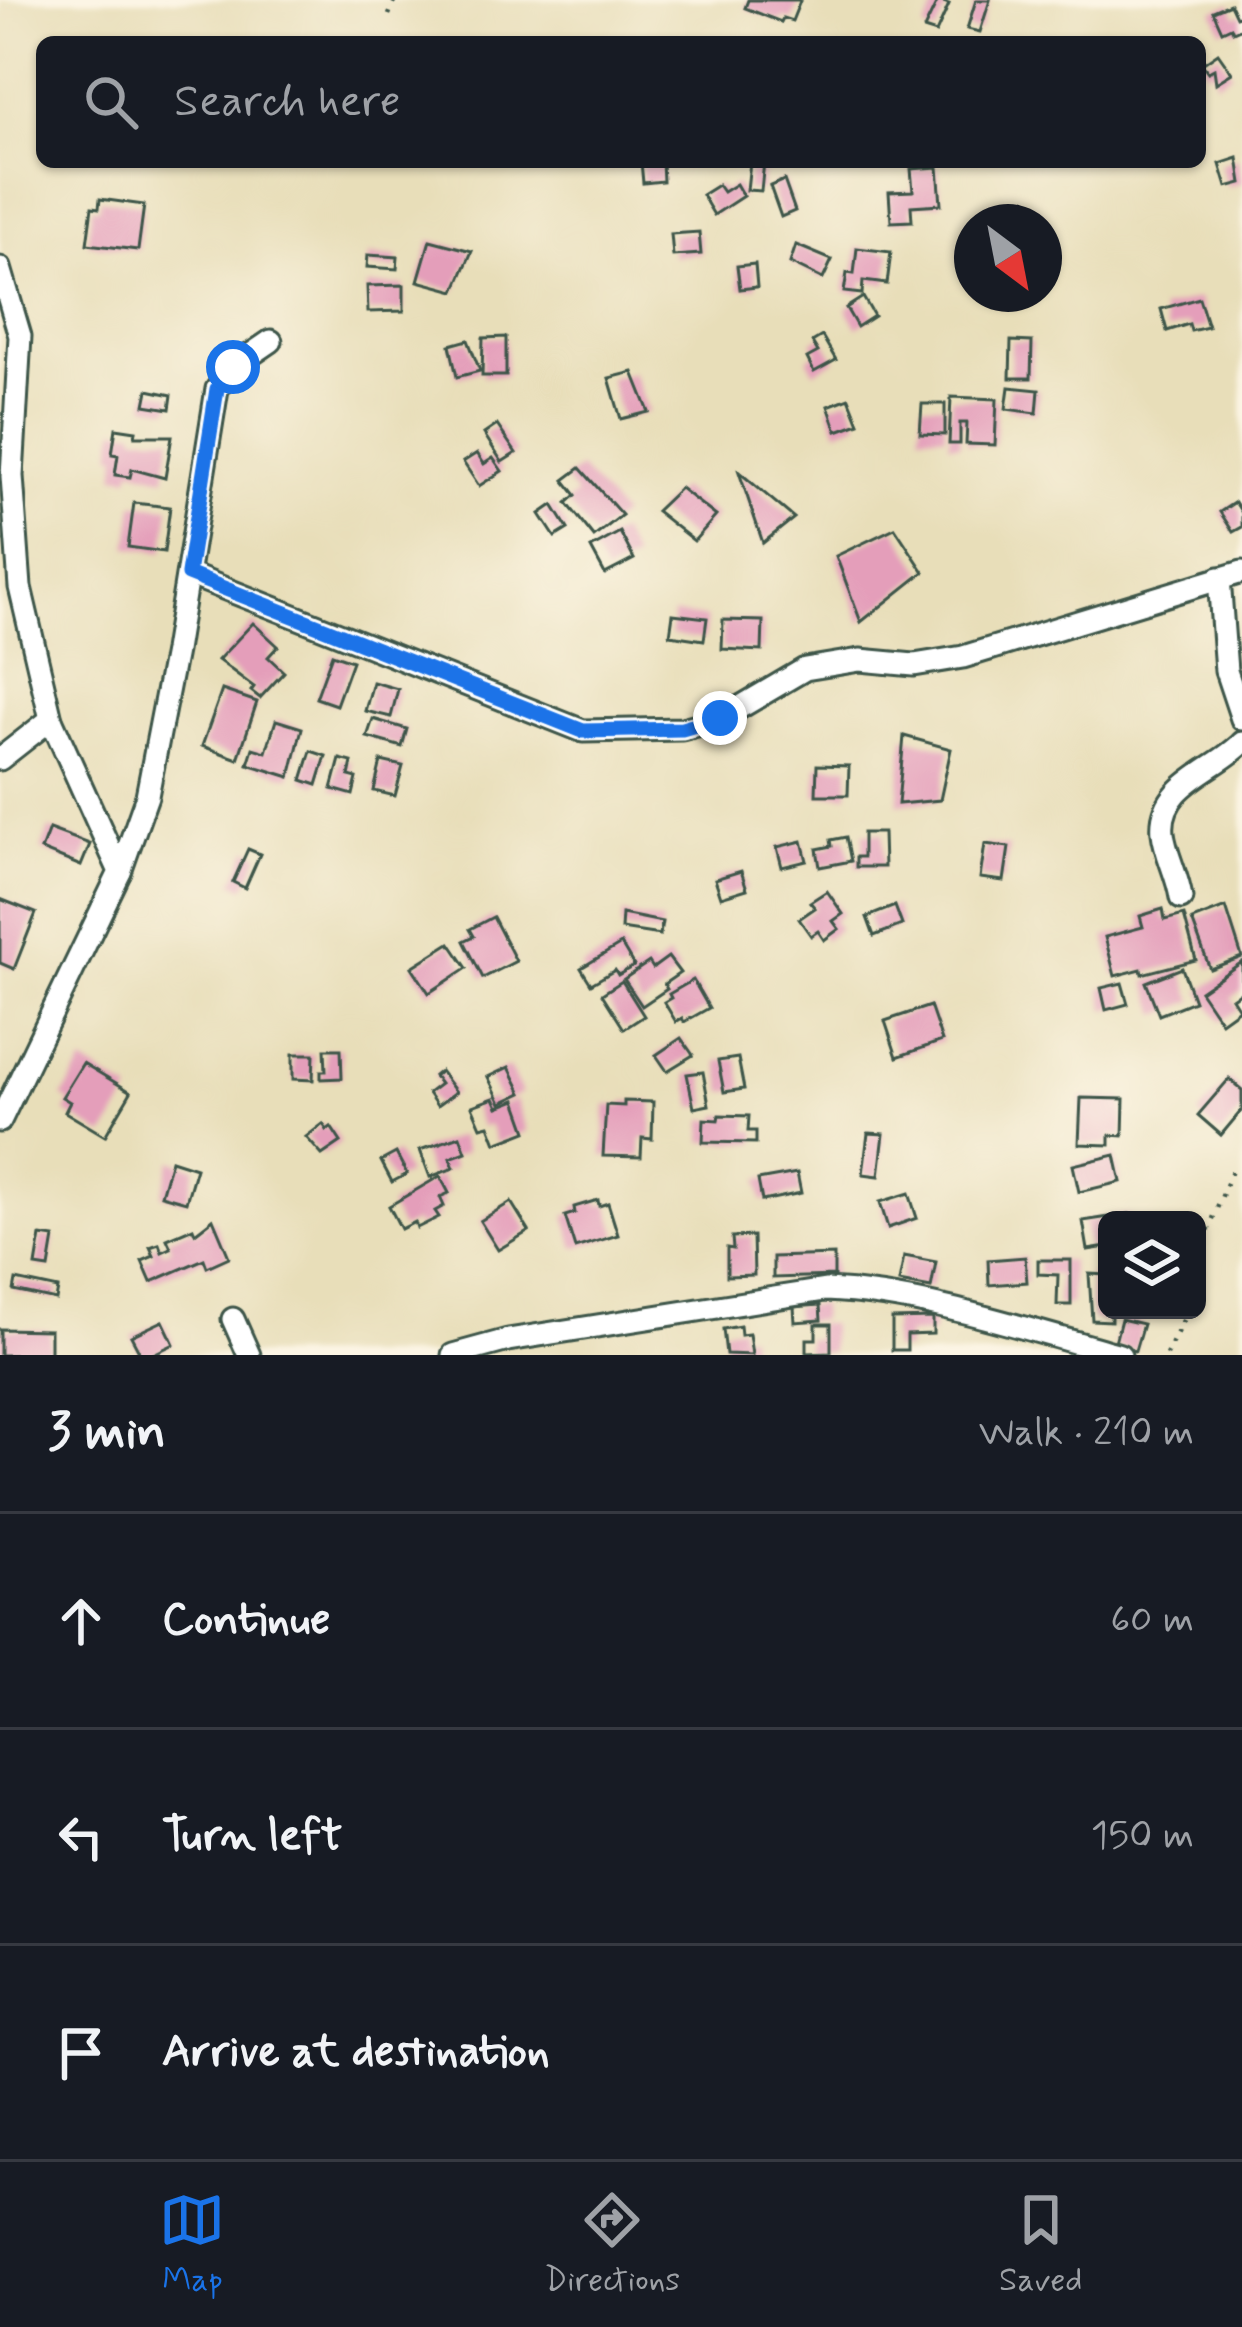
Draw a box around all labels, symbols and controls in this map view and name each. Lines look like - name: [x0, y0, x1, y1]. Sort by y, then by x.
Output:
- search box: [36, 36, 1206, 168]
- icon: search: [78, 69, 144, 135]
- text: Search here: [174, 73, 401, 132]
- north arrow: [954, 204, 1062, 312]
- route start: [206, 340, 260, 394]
- route end: [693, 691, 747, 745]
- map controls: [1098, 1211, 1206, 1319]
- button: layers: [1098, 1211, 1206, 1319]
- text: 3 min: [48, 1400, 166, 1466]
- text: Walk · 210 m: [979, 1408, 1194, 1459]
- icon: ahead: [48, 1588, 114, 1654]
- text: Continue: [162, 1591, 330, 1650]
- text: 60 m: [1110, 1595, 1194, 1646]
- icon: left: [48, 1804, 114, 1870]
- text: Turn left: [162, 1807, 342, 1866]
- text: 150 m: [1091, 1811, 1194, 1862]
- icon: arrive: [48, 2020, 114, 2086]
- text: Arrive at destination: [162, 2023, 550, 2082]
- tab: Map: [159, 2187, 225, 2303]
- tab: Directions: [544, 2187, 680, 2303]
- tab: Saved: [999, 2187, 1083, 2303]

